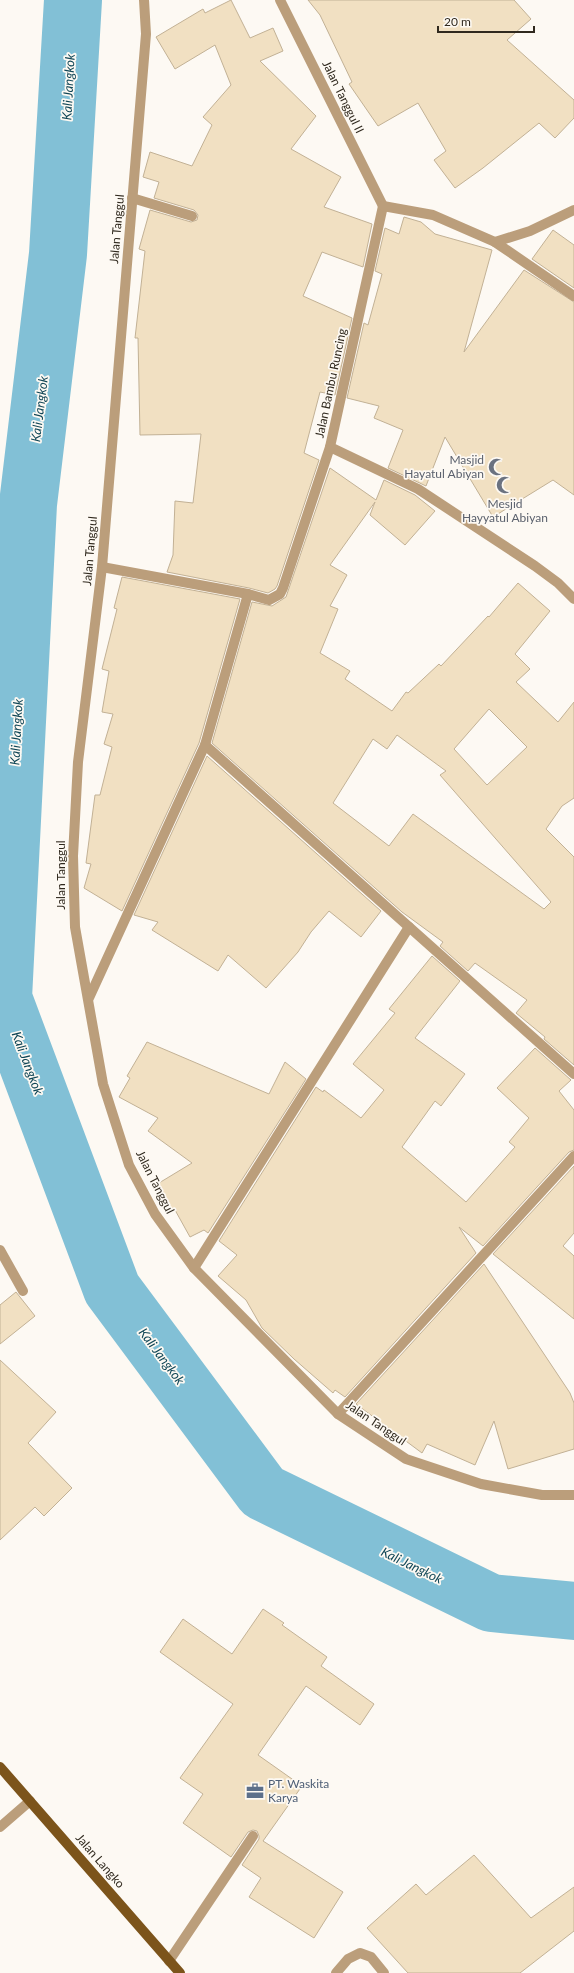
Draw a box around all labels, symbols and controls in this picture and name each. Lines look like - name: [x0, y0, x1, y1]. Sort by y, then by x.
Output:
- scale bar: [438, 8, 534, 34]
- text: 20 m: [444, 14, 471, 29]
- water label: Kali Jangkok: [58, 53, 78, 121]
- street label: Jalan Tanggul II: [319, 58, 368, 136]
- street label: Jalan Tanggul: [106, 194, 127, 264]
- street label: Jalan Bambu Runcing: [312, 327, 349, 439]
- water label: Kali Jangkok: [27, 374, 51, 443]
- place label: Masjid Hayatul Abiyan: [404, 452, 484, 481]
- mosque icon: Masjid Hayatul Abiyan: [487, 457, 507, 477]
- mosque icon: Mesjid Hayyatul Abiyan: [495, 475, 515, 495]
- place label: Mesjid Hayyatul Abiyan: [462, 496, 548, 525]
- street label: Jalan Tanggul: [79, 516, 100, 586]
- water label: Kali Jangkok: [6, 698, 26, 766]
- street label: Jalan Tanggul: [53, 840, 68, 910]
- water label: Kali Jangkok: [9, 1029, 48, 1098]
- street label: Jalan Tanggul: [133, 1147, 178, 1216]
- water label: Kali Jangkok: [136, 1325, 189, 1388]
- street label: Jalan Tanggul: [343, 1397, 409, 1448]
- water label: Kali Jangkok: [379, 1543, 446, 1587]
- place label: PT. Waskita Karya: [268, 1776, 329, 1805]
- office icon: PT. Waskita Karya: [245, 1781, 265, 1801]
- street label: Jalan Langko: [73, 1830, 128, 1891]

